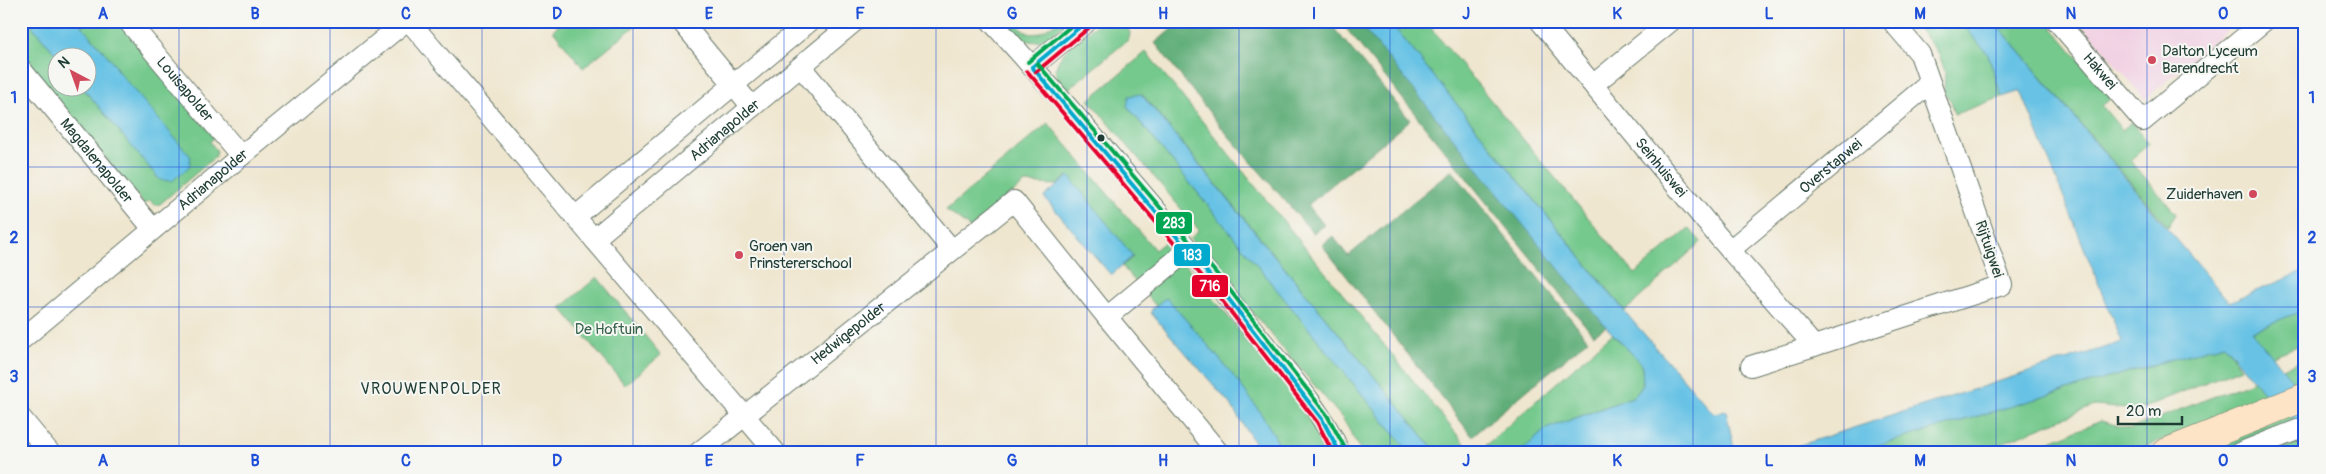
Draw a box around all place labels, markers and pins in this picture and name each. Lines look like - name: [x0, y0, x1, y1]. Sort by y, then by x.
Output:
- place label: Dalton Lyceum Barendrecht: [2162, 42, 2258, 78]
- marker: Dalton Lyceum Barendrecht: [2146, 54, 2158, 66]
- unlabelled marker: [1096, 133, 1106, 143]
- place label: Zuiderhaven: [2166, 185, 2243, 204]
- marker: Zuiderhaven: [2247, 188, 2259, 200]
- place label: Groen van Prinstererschool: [749, 237, 852, 273]
- marker: Groen van Prinstererschool: [733, 249, 745, 261]

